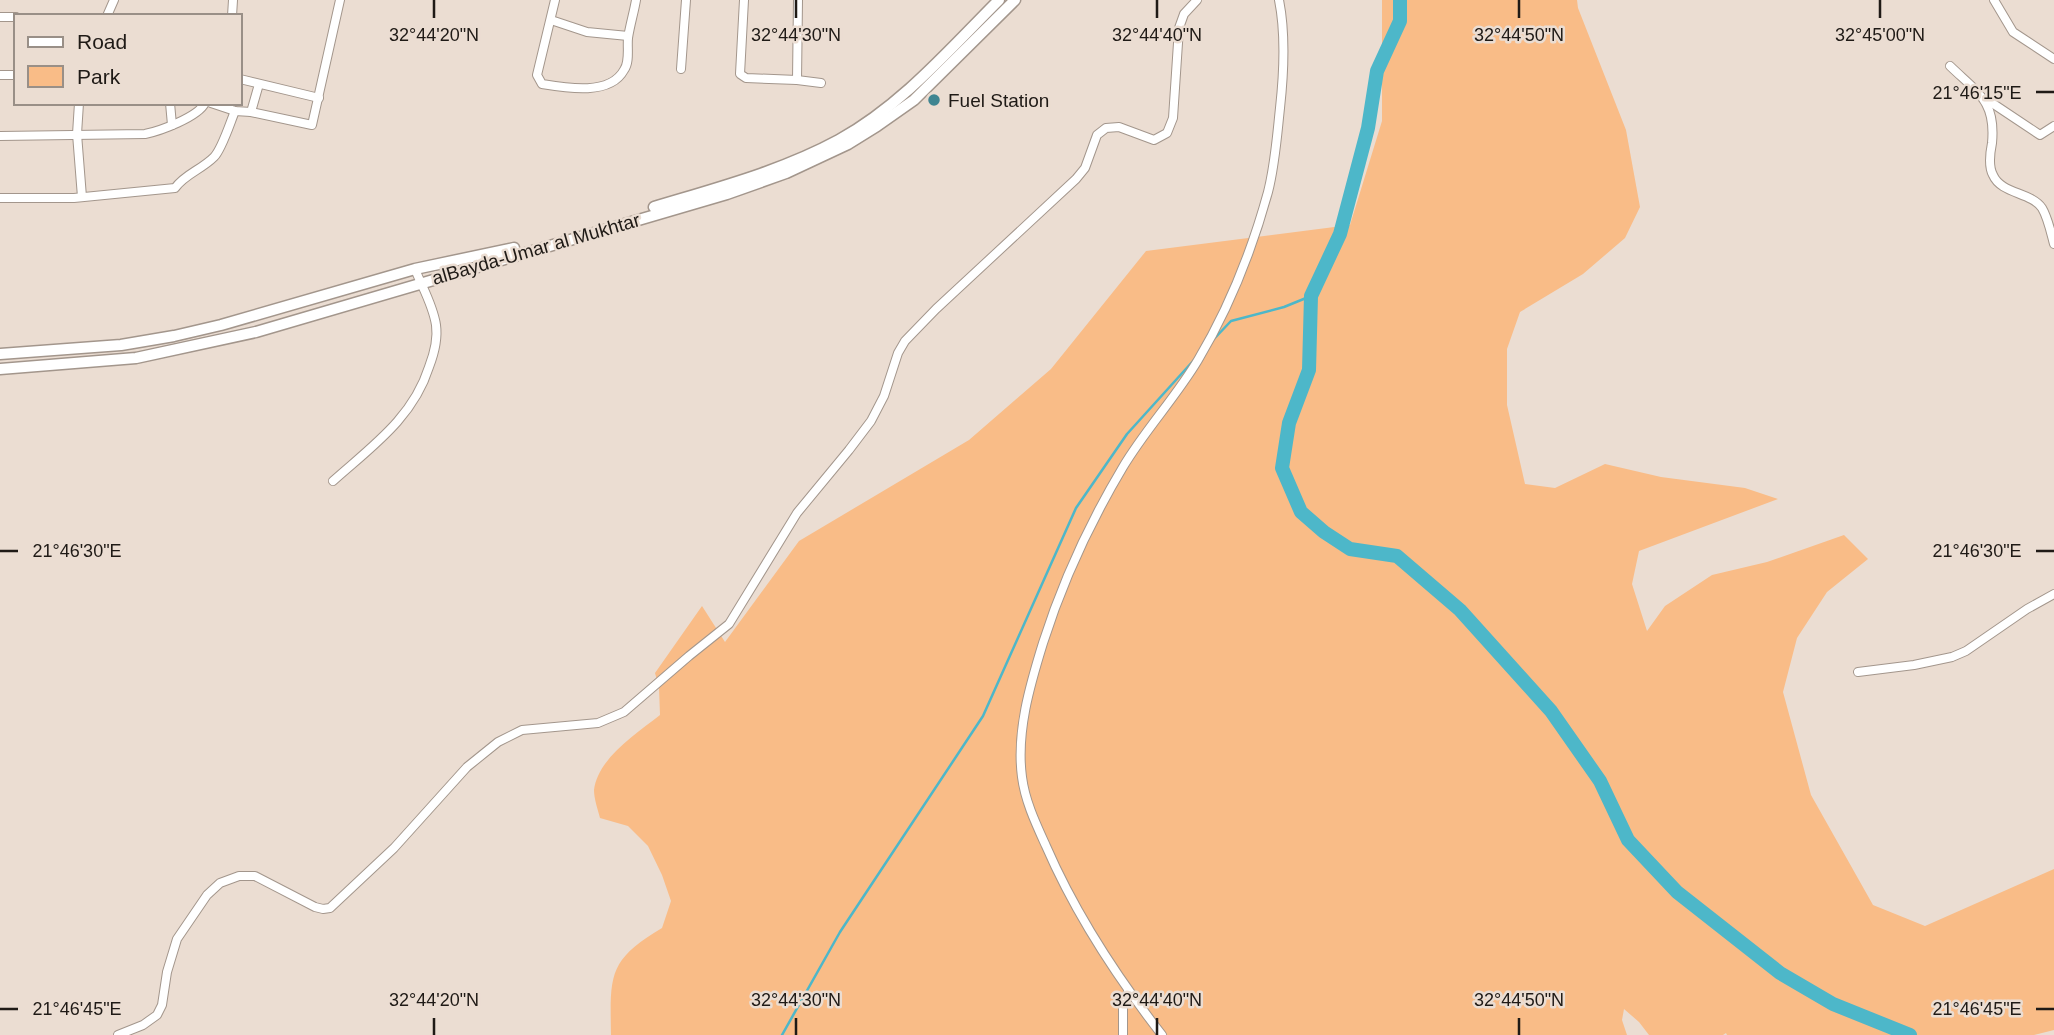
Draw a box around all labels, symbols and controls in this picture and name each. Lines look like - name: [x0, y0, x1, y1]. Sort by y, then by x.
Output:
- legend: [14, 14, 242, 105]
- text: 32°44'20"N: [389, 25, 479, 45]
- text: 32°44'30"N: [751, 25, 841, 45]
- text: 32°44'40"N: [1112, 25, 1202, 45]
- text: 32°44'50"N: [1474, 25, 1564, 45]
- text: 32°45'00"N: [1835, 25, 1925, 45]
- text: Road: [77, 30, 127, 53]
- text: Park: [77, 65, 121, 88]
- text: 21°46'15"E: [1932, 83, 2022, 103]
- place label: Fuel Station: [948, 90, 1049, 111]
- marker: Fuel Station: [926, 92, 942, 108]
- street label: alBayda-Umar al Mukhtar: [430, 209, 643, 289]
- text: 21°46'30"E: [32, 541, 122, 561]
- text: 21°46'30"E: [1932, 541, 2022, 561]
- text: 32°44'20"N: [389, 990, 479, 1010]
- text: 32°44'30"N: [751, 990, 841, 1010]
- text: 32°44'40"N: [1112, 990, 1202, 1010]
- text: 32°44'50"N: [1474, 990, 1564, 1010]
- text: 21°46'45"E: [32, 999, 122, 1019]
- text: 21°46'45"E: [1932, 999, 2022, 1019]

